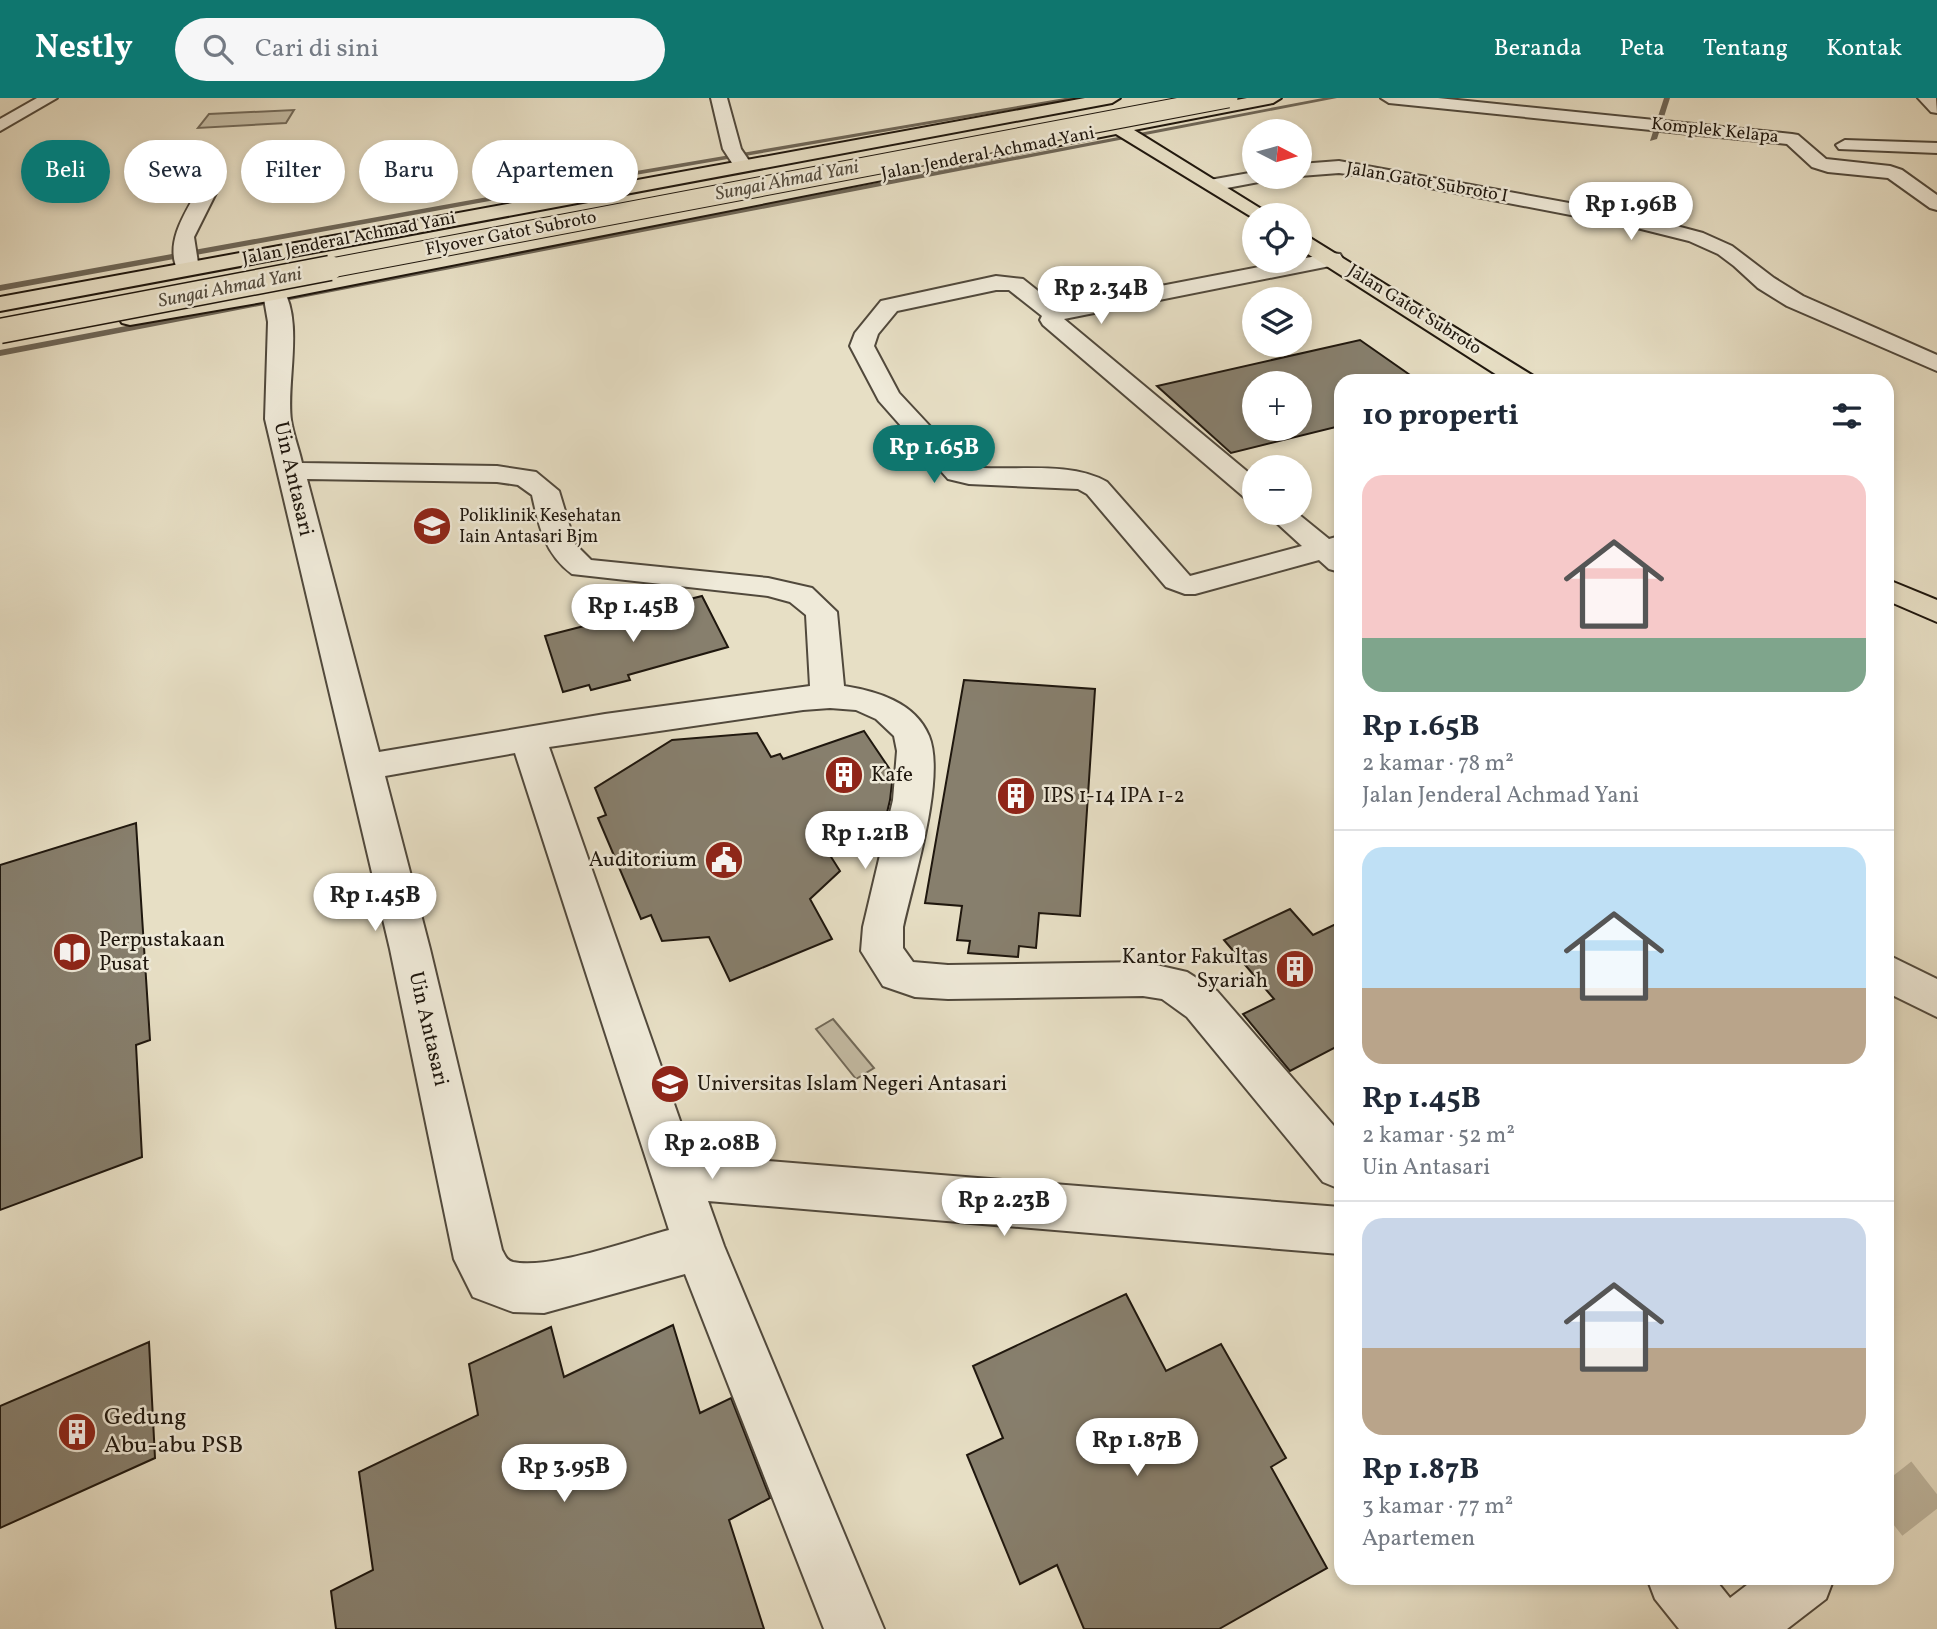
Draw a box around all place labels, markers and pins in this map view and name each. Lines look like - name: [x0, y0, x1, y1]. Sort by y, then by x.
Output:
- pin: Rp 1.96B: [1559, 183, 1703, 242]
- pin: Rp 2.34B: [1029, 266, 1173, 326]
- pin: Rp 1.65B: [862, 426, 1006, 485]
- place label: Poliklinik Kesehatan Iain Antasari Bjm: [459, 504, 621, 550]
- school or university icon: Poliklinik Kesehatan Iain Antasari Bjm: [411, 505, 453, 547]
- pin: Rp 1.45B: [561, 584, 705, 644]
- building icon: Kafe: [823, 754, 865, 796]
- place label: Kafe: [871, 761, 913, 790]
- building icon: IPS 1-14 IPA 1-2: [995, 775, 1037, 817]
- place label: IPS 1-14 IPA 1-2: [1043, 782, 1185, 811]
- pin: Rp 1.21B: [793, 812, 937, 871]
- public building icon: Auditorium: [703, 839, 745, 881]
- place label: Auditorium: [589, 846, 697, 875]
- pin: Rp 1.45B: [303, 874, 447, 933]
- place label: Perpustakaan Pusat: [99, 926, 225, 979]
- library icon: Perpustakaan Pusat: [51, 931, 93, 973]
- place label: Kantor Fakultas Syariah: [1122, 943, 1268, 996]
- building icon: Kantor Fakultas Syariah: [1274, 948, 1316, 990]
- school or university icon: Universitas Islam Negeri Antasari: [649, 1063, 691, 1105]
- place label: Universitas Islam Negeri Antasari: [697, 1070, 1007, 1099]
- pin: Rp 2.08B: [640, 1122, 784, 1181]
- pin: Rp 2.23B: [932, 1178, 1076, 1238]
- place label: Gedung Abu-abu PSB: [104, 1401, 243, 1463]
- building icon: Gedung Abu-abu PSB: [56, 1411, 98, 1453]
- pin: Rp 1.87B: [1065, 1418, 1209, 1478]
- pin: Rp 3.95B: [492, 1444, 636, 1504]

